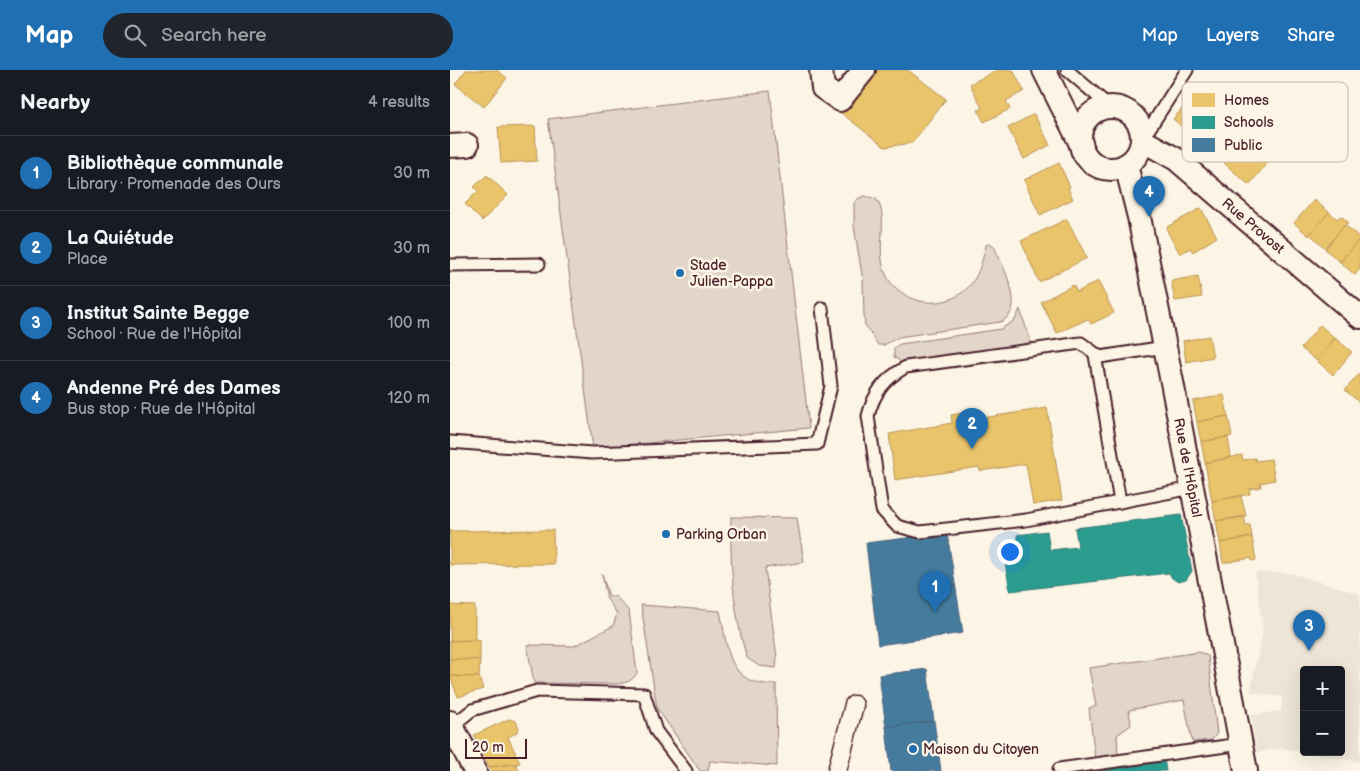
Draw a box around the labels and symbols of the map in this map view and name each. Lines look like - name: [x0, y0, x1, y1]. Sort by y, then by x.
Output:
- legend: [1182, 82, 1348, 162]
- text: Homes: [1224, 92, 1269, 109]
- text: Schools: [1224, 114, 1274, 131]
- text: Public: [1224, 137, 1262, 154]
- pin: 4: [1133, 176, 1165, 217]
- street label: Rue Provost: [1218, 194, 1288, 258]
- place label: Stade Julien-Pappa: [690, 257, 773, 290]
- marker: Stade Julien-Pappa: [674, 267, 686, 279]
- pin: 2: [956, 408, 988, 449]
- street label: Rue de l'Hôpital: [1170, 417, 1206, 519]
- place label: Parking Orban: [676, 526, 767, 543]
- marker: Parking Orban: [660, 528, 672, 540]
- your location: [997, 539, 1023, 565]
- pin: 1: [919, 571, 951, 612]
- pin: 3: [1293, 610, 1325, 651]
- scale bar: [465, 736, 528, 759]
- place label: Maison du Citoyen: [923, 741, 1039, 758]
- marker: Maison du Citoyen: [907, 743, 919, 755]

